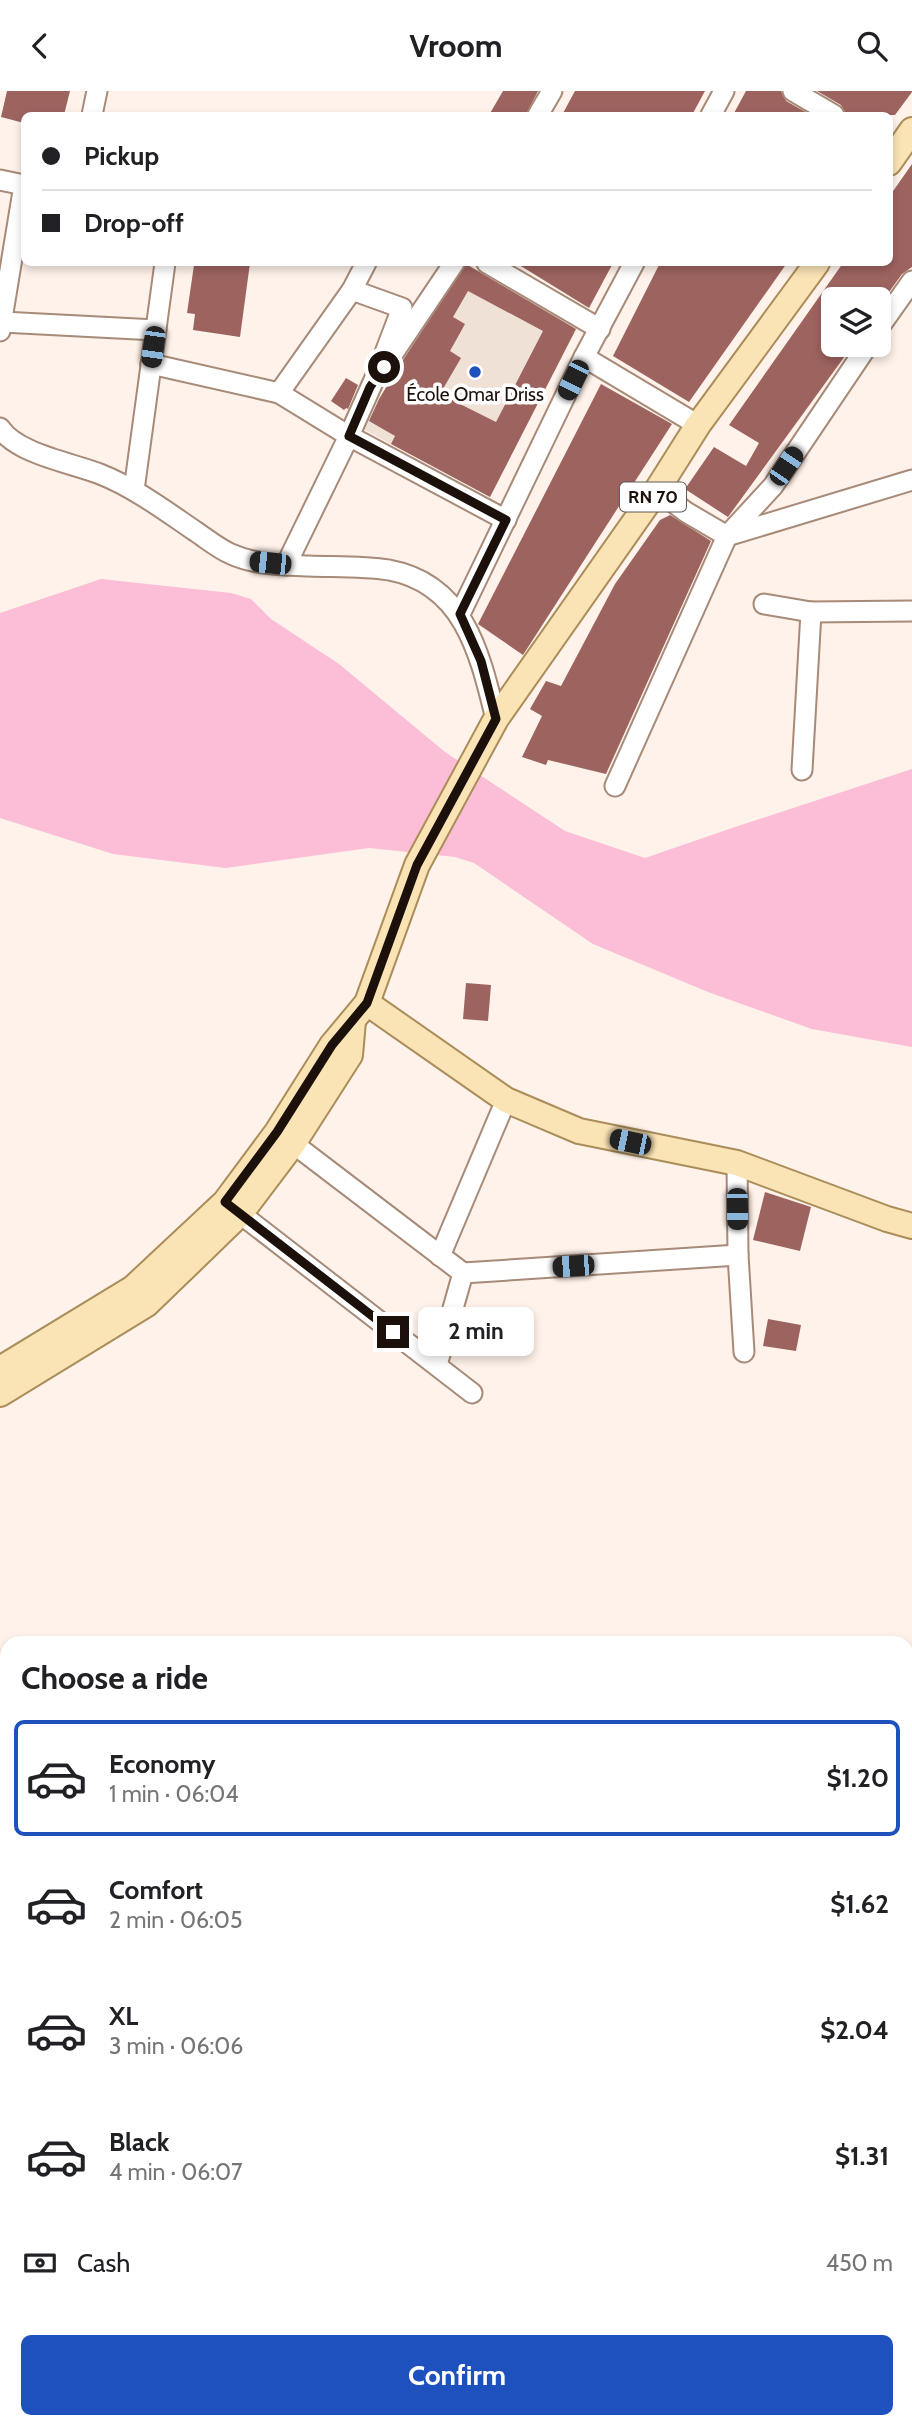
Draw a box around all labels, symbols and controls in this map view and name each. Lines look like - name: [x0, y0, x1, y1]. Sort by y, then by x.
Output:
- text: Vroom: [409, 26, 503, 65]
- icon: back: [21, 27, 59, 65]
- icon: search: [853, 27, 891, 65]
- text: Pickup: [84, 140, 159, 172]
- text: Drop-off: [84, 207, 184, 239]
- map controls: [821, 287, 891, 357]
- button: layers: [821, 287, 891, 357]
- car: [140, 325, 167, 369]
- route start: [368, 351, 400, 383]
- car: [555, 357, 592, 403]
- marker: École Omar Driss: [467, 364, 483, 380]
- place label: École Omar Driss: [406, 382, 544, 406]
- car: [766, 443, 807, 489]
- road number: RN 70: [620, 483, 686, 511]
- car: [249, 550, 292, 576]
- car: [608, 1127, 653, 1157]
- car: [727, 1188, 748, 1230]
- car: [552, 1254, 595, 1278]
- callout: 2 min: [418, 1307, 533, 1357]
- route end: [377, 1316, 409, 1348]
- text: 2 min: [448, 1317, 504, 1345]
- text: Choose a ride: [21, 1658, 208, 1697]
- icon: car: [25, 1747, 88, 1810]
- text: Economy: [109, 1748, 215, 1780]
- text: $1.20: [826, 1762, 889, 1794]
- text: 1 min · 06:04: [109, 1780, 239, 1808]
- icon: car: [25, 1873, 88, 1936]
- text: Comfort: [109, 1874, 203, 1906]
- text: $1.62: [830, 1888, 889, 1920]
- text: 2 min · 06:05: [109, 1906, 242, 1934]
- icon: car: [25, 1999, 88, 2062]
- text: XL: [109, 2000, 138, 2032]
- text: $2.04: [820, 2014, 889, 2046]
- text: 3 min · 06:06: [109, 2032, 243, 2060]
- icon: car: [25, 2125, 88, 2188]
- text: Black: [109, 2126, 169, 2158]
- text: $1.31: [835, 2140, 889, 2172]
- text: 4 min · 06:07: [109, 2158, 242, 2186]
- icon: cash: [21, 2244, 59, 2282]
- text: Cash: [77, 2247, 130, 2279]
- text: 450 m: [826, 2249, 893, 2277]
- button: Confirm: [21, 2335, 893, 2415]

